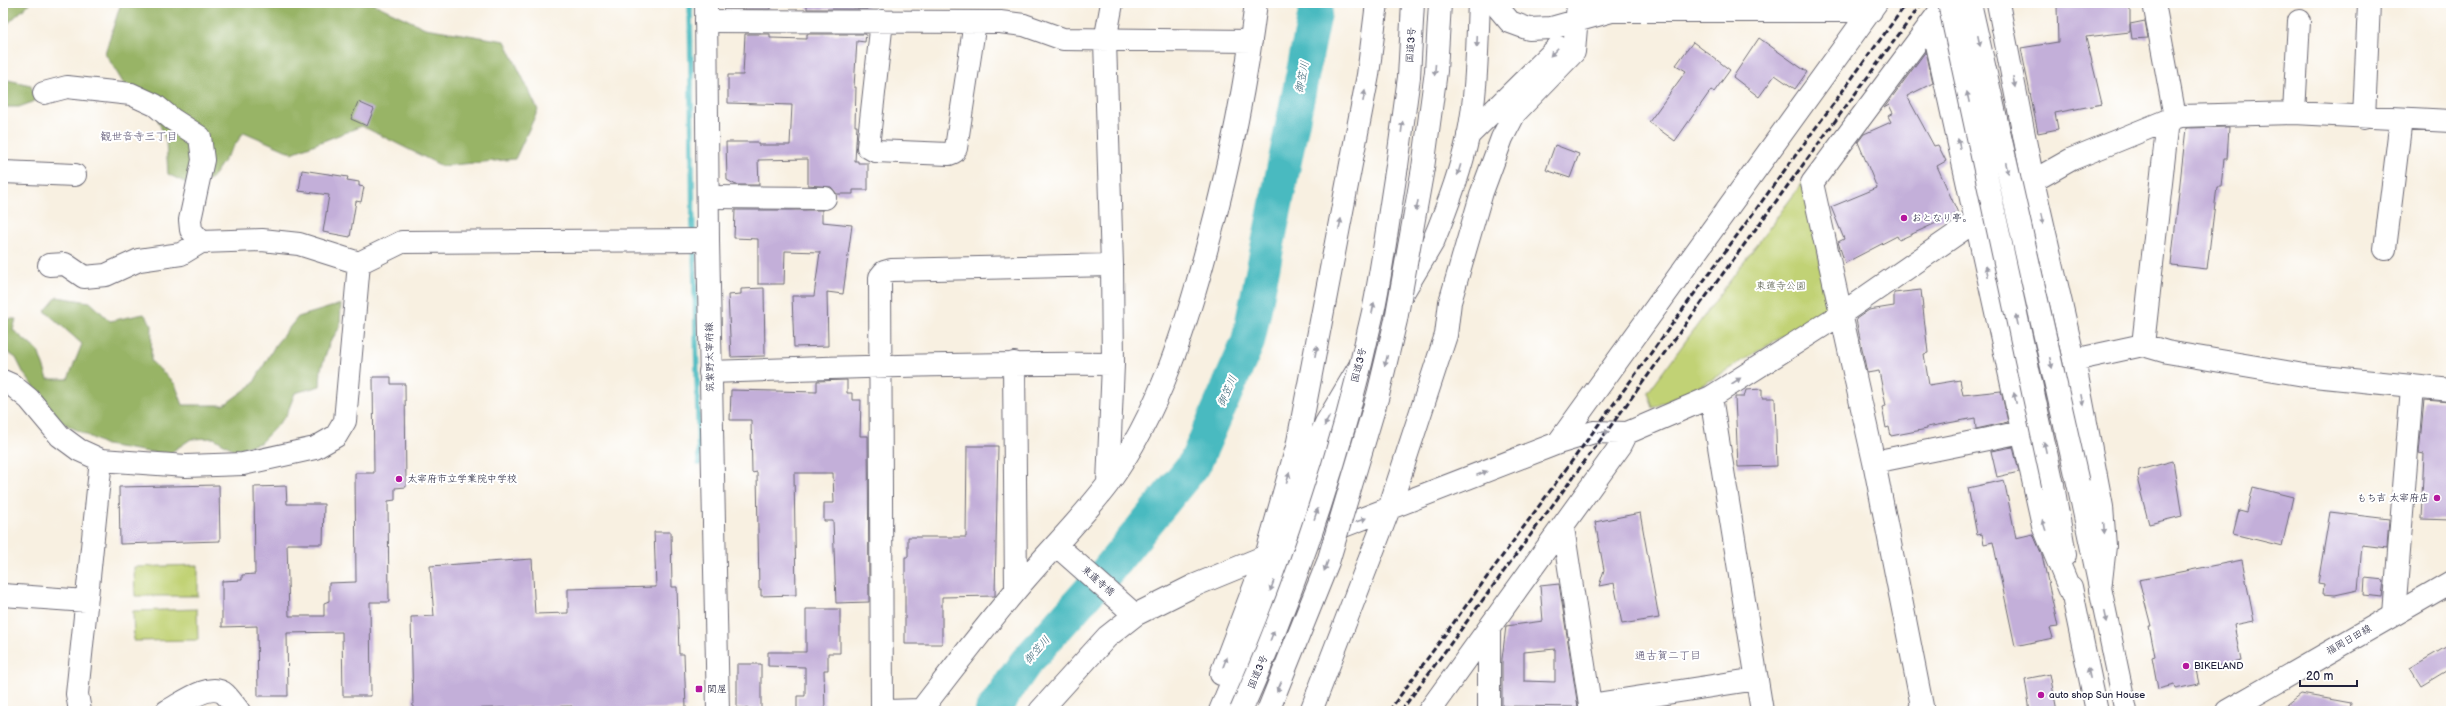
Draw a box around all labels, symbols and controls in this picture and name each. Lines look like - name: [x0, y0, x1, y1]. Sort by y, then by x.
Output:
- street label: 国道3号: [1404, 27, 1418, 63]
- one-way arrow: [1976, 35, 1982, 47]
- one-way arrow: [1474, 36, 1480, 49]
- one-way arrow: [1550, 47, 1559, 56]
- water label: 御笠川: [1292, 60, 1312, 94]
- one-way arrow: [1432, 64, 1439, 76]
- one-way arrow: [2011, 76, 2017, 89]
- one-way arrow: [1361, 90, 1367, 102]
- one-way arrow: [1965, 91, 1971, 103]
- one-way arrow: [1399, 121, 1405, 133]
- district label: 観世音寺三丁目: [101, 130, 178, 143]
- one-way arrow: [1955, 138, 1961, 151]
- one-way arrow: [2005, 162, 2011, 174]
- one-way arrow: [1456, 165, 1462, 177]
- one-way arrow: [1414, 200, 1420, 212]
- place label: おとなり亭。: [1912, 212, 1972, 224]
- marker: おとなり亭。: [1899, 213, 1909, 223]
- one-way arrow: [2039, 213, 2045, 225]
- one-way arrow: [1338, 218, 1344, 230]
- one-way arrow: [1983, 265, 1989, 278]
- park label: 東蓮寺公園: [1756, 280, 1806, 292]
- one-way arrow: [1371, 302, 1377, 314]
- one-way arrow: [2013, 314, 2019, 326]
- street label: 筑紫野太宰府線: [703, 322, 717, 392]
- one-way arrow: [1314, 345, 1320, 358]
- street label: 国道3号: [1349, 346, 1369, 384]
- one-way arrow: [1383, 355, 1389, 367]
- one-way arrow: [2049, 357, 2055, 369]
- water label: 御笠川: [1214, 373, 1240, 409]
- one-way arrow: [1731, 377, 1741, 385]
- one-way arrow: [2011, 392, 2017, 405]
- one-way arrow: [2079, 394, 2085, 407]
- one-way arrow: [1324, 415, 1330, 427]
- one-way arrow: [1598, 428, 1610, 435]
- one-way arrow: [2041, 441, 2047, 453]
- one-way arrow: [1476, 469, 1488, 475]
- one-way arrow: [1285, 472, 1291, 484]
- place label: 太宰府市立学業院中学校: [407, 473, 517, 485]
- marker: 太宰府市立学業院中学校: [394, 474, 404, 484]
- place label: もち吉 太宰府店: [2357, 492, 2429, 504]
- marker: もち吉 太宰府店: [2432, 493, 2442, 503]
- one-way arrow: [1314, 507, 1320, 519]
- one-way arrow: [1355, 517, 1367, 523]
- one-way arrow: [2041, 519, 2047, 531]
- one-way arrow: [2100, 522, 2107, 534]
- one-way arrow: [1322, 561, 1328, 573]
- street label: 東蓮寺橋: [1079, 563, 1117, 599]
- one-way arrow: [1269, 580, 1275, 592]
- one-way arrow: [2103, 611, 2109, 623]
- street label: 福岡日田線: [2324, 622, 2374, 658]
- one-way arrow: [1270, 630, 1276, 642]
- water label: 御笠川: [1021, 633, 1053, 667]
- district label: 通古賀二丁目: [1635, 649, 1701, 662]
- street label: 国道3号: [1245, 653, 1271, 691]
- one-way arrow: [1223, 656, 1229, 668]
- place label: BIKELAND: [2194, 660, 2244, 672]
- marker: BIKELAND: [2181, 661, 2191, 671]
- scale bar: [2300, 662, 2357, 688]
- one-way arrow: [2085, 667, 2091, 679]
- text: 20 m: [2306, 669, 2333, 684]
- one-way arrow: [1275, 682, 1281, 694]
- place label: 関屋: [707, 683, 727, 695]
- marker: 関屋: [694, 684, 704, 694]
- place label: auto shop Sun House: [2049, 689, 2145, 701]
- marker: auto shop Sun House: [2036, 690, 2046, 700]

